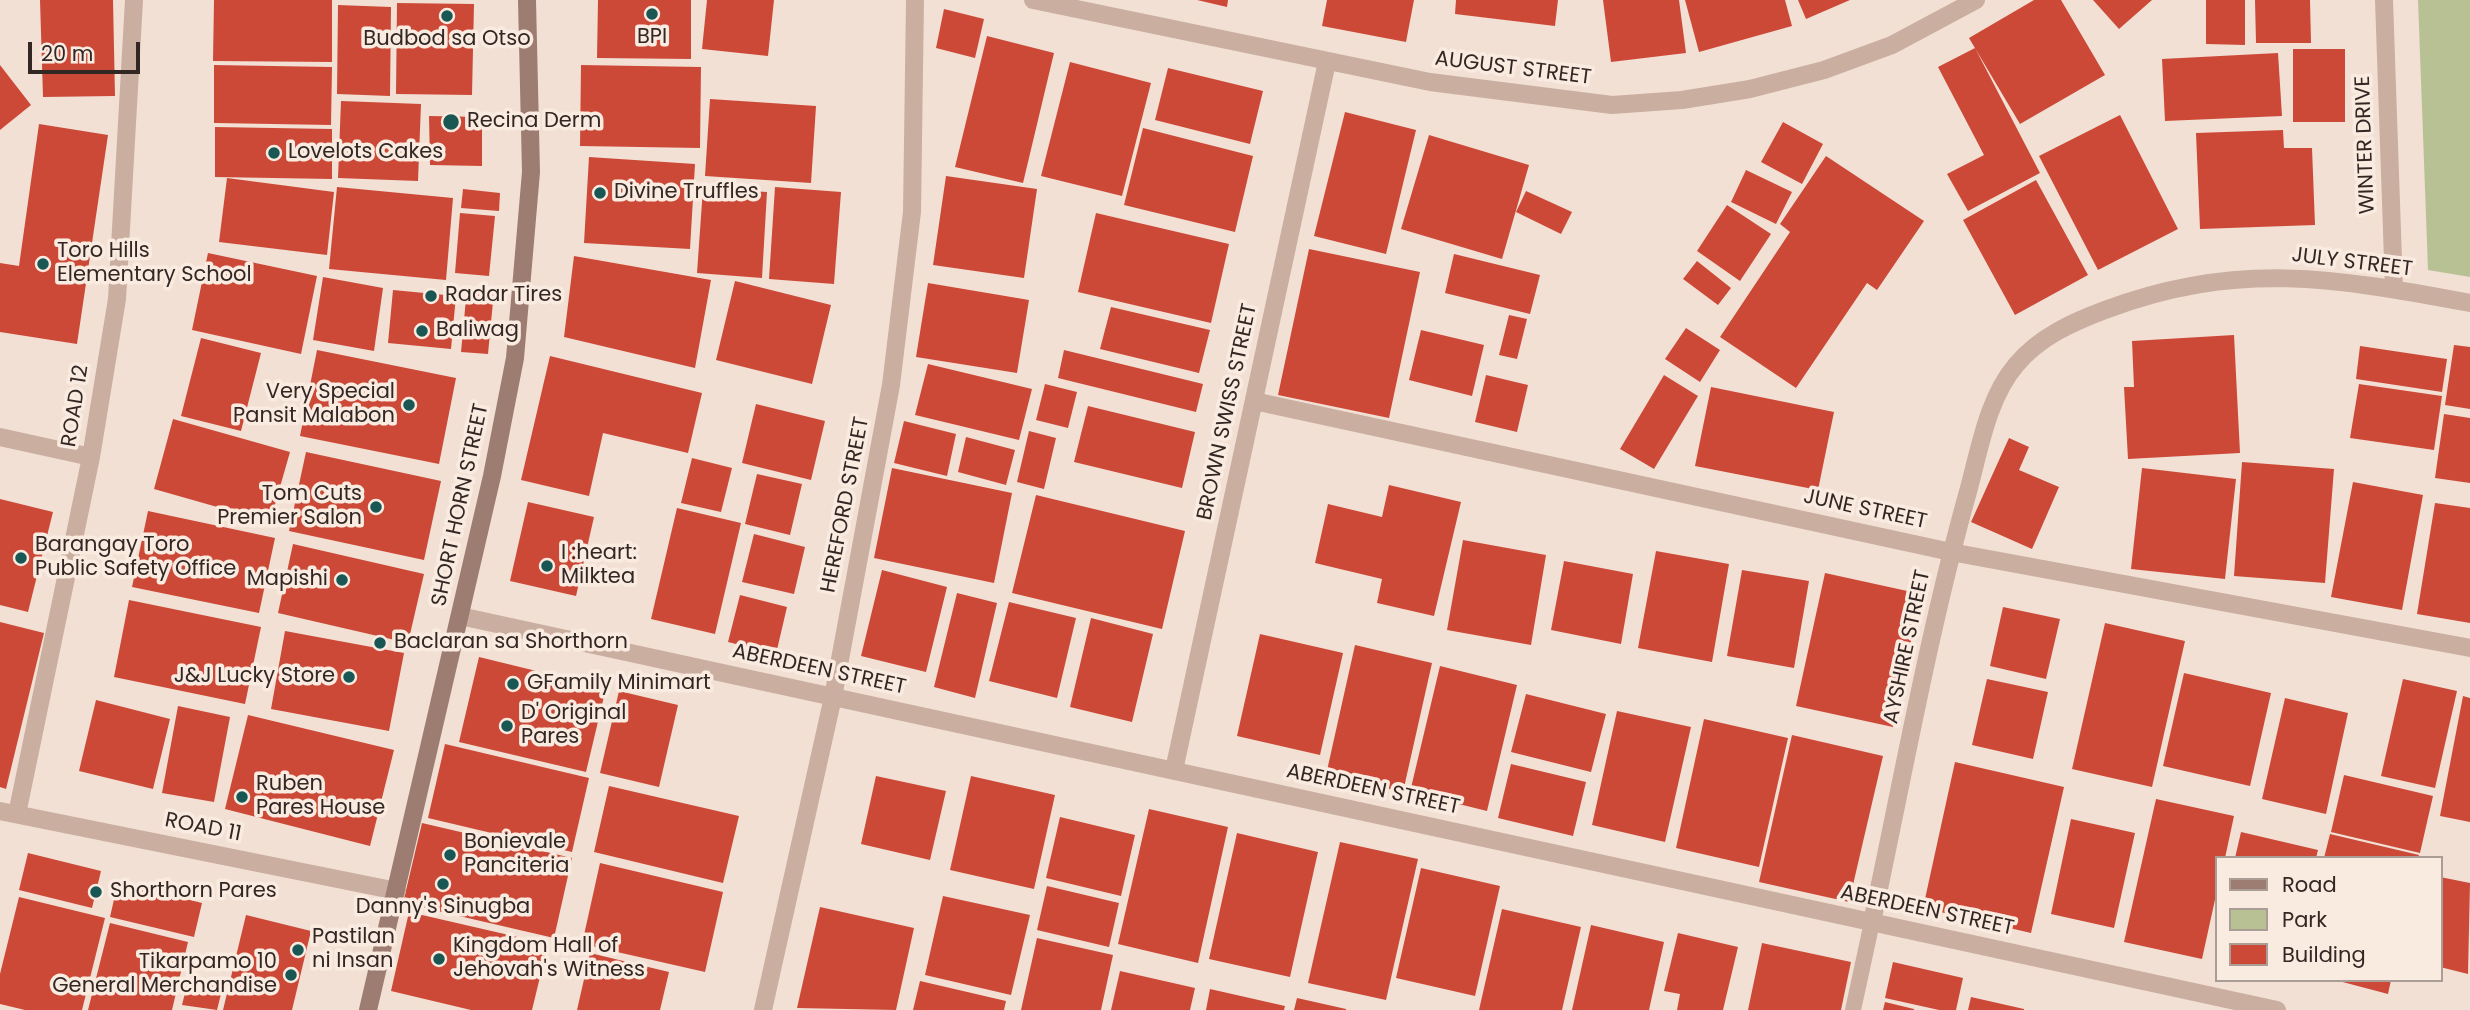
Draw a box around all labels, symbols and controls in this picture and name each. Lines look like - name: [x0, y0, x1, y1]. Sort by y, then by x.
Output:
- marker: BPI: [644, 6, 660, 22]
- marker: Budbod sa Otso: [439, 8, 455, 24]
- place label: BPI: [637, 25, 667, 51]
- place label: Budbod sa Otso: [363, 27, 531, 53]
- scale bar: [32, 28, 144, 72]
- text: 20 m: [41, 39, 94, 68]
- street label: AUGUST STREET: [1433, 47, 1593, 91]
- street label: WINTER DRIVE: [2351, 75, 2381, 215]
- place label: Recina Derm: [467, 109, 601, 135]
- marker: Recina Derm: [441, 112, 461, 132]
- place label: Lovelots Cakes: [288, 140, 443, 166]
- marker: Lovelots Cakes: [266, 145, 282, 161]
- place label: Divine Truffles: [614, 180, 759, 206]
- marker: Divine Truffles: [592, 185, 608, 201]
- place label: Toro Hills Elementary School: [57, 239, 252, 289]
- street label: JULY STREET: [2290, 243, 2414, 283]
- marker: Toro Hills Elementary School: [35, 256, 51, 272]
- place label: Radar Tires: [445, 283, 562, 309]
- marker: Radar Tires: [423, 288, 439, 304]
- street label: BROWN SWISS STREET: [1193, 301, 1263, 523]
- place label: Baliwag: [436, 318, 519, 344]
- marker: Baliwag: [414, 323, 430, 339]
- street label: ROAD 12: [57, 363, 95, 449]
- place label: Very Special Pansit Malabon: [233, 380, 395, 430]
- marker: Very Special Pansit Malabon: [401, 397, 417, 413]
- street label: SHORT HORN STREET: [427, 401, 495, 609]
- street label: HEREFORD STREET: [817, 415, 875, 595]
- place label: Tom Cuts Premier Salon: [217, 482, 362, 532]
- street label: JUNE STREET: [1801, 485, 1929, 535]
- marker: Tom Cuts Premier Salon: [368, 499, 384, 515]
- place label: Barangay Toro Public Safety Office: [35, 533, 236, 583]
- place label: I :heart: Milktea: [561, 541, 637, 591]
- marker: Barangay Toro Public Safety Office: [13, 550, 29, 566]
- marker: I :heart: Milktea: [539, 558, 555, 574]
- place label: Mapishi: [247, 567, 328, 593]
- street label: AYSHIRE STREET: [1879, 568, 1937, 726]
- marker: Mapishi: [334, 572, 350, 588]
- place label: Baclaran sa Shorthorn: [394, 630, 628, 656]
- marker: Baclaran sa Shorthorn: [372, 635, 388, 651]
- street label: ABERDEEN STREET: [730, 639, 908, 701]
- place label: J&J Lucky Store: [174, 664, 335, 690]
- marker: J&J Lucky Store: [341, 669, 357, 685]
- place label: GFamily Minimart: [527, 671, 711, 697]
- marker: GFamily Minimart: [505, 676, 521, 692]
- place label: D' Original Pares: [521, 701, 626, 751]
- marker: D' Original Pares: [499, 718, 515, 734]
- street label: ABERDEEN STREET: [1284, 759, 1462, 821]
- place label: Ruben Pares House: [256, 772, 385, 822]
- marker: Ruben Pares House: [234, 789, 250, 805]
- street label: ROAD 11: [163, 808, 243, 848]
- place label: Bonievale Panciteria: [464, 830, 570, 880]
- marker: Bonievale Panciteria: [442, 847, 458, 863]
- legend: [2214, 856, 2442, 982]
- text: Road: [2282, 870, 2337, 899]
- marker: Danny's Sinugba: [435, 876, 451, 892]
- place label: Shorthorn Pares: [110, 879, 277, 905]
- street label: ABERDEEN STREET: [1838, 880, 2016, 942]
- marker: Shorthorn Pares: [88, 884, 104, 900]
- place label: Danny's Sinugba: [356, 895, 530, 921]
- text: Park: [2282, 905, 2327, 934]
- place label: Pastilan ni Insan: [312, 925, 395, 975]
- place label: Kingdom Hall of Jehovah's Witness: [453, 934, 645, 984]
- text: Building: [2282, 940, 2366, 969]
- marker: Pastilan ni Insan: [290, 942, 306, 958]
- place label: Tikarpamo 10 General Merchandise: [52, 950, 277, 1000]
- marker: Kingdom Hall of Jehovah's Witness: [431, 951, 447, 967]
- marker: Tikarpamo 10 General Merchandise: [283, 967, 299, 983]

